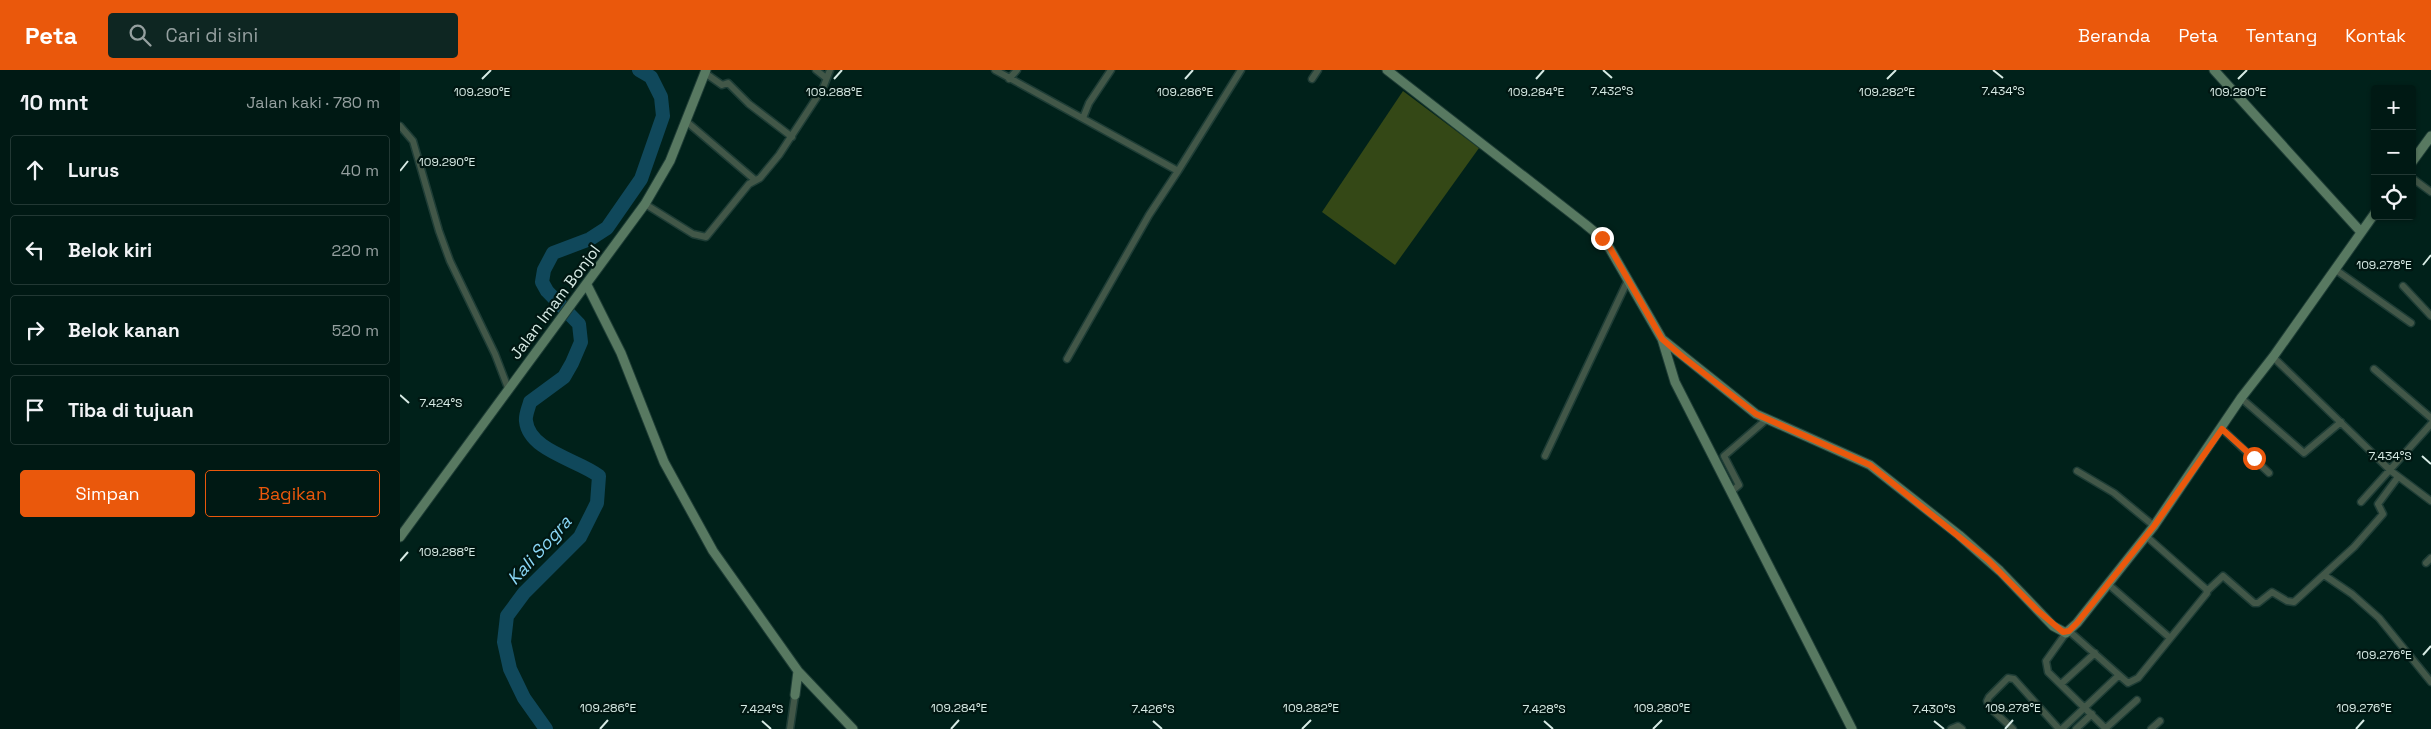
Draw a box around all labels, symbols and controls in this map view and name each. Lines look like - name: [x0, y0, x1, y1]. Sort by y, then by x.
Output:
- search box: [108, 13, 458, 58]
- text: Peta: [25, 20, 78, 51]
- icon: search: [126, 21, 154, 49]
- text: Cari di sini: [166, 23, 258, 48]
- text: Beranda: [2078, 24, 2150, 47]
- text: Peta: [2178, 24, 2218, 47]
- text: Tentang: [2246, 24, 2317, 47]
- text: Kontak: [2345, 24, 2406, 47]
- text: 7.432°S: [1591, 83, 1633, 99]
- text: 7.434°S: [1981, 83, 2025, 99]
- text: 109.290°E: [454, 84, 511, 100]
- text: 109.288°E: [806, 84, 862, 100]
- text: 109.286°E: [1157, 84, 1213, 100]
- text: 109.284°E: [1508, 84, 1565, 100]
- text: 109.282°E: [1859, 84, 1915, 100]
- text: 109.280°E: [2210, 84, 2267, 100]
- map controls: [2371, 85, 2416, 220]
- button: +: [2371, 85, 2416, 130]
- text: 10 mnt: [20, 89, 89, 116]
- text: Jalan kaki · 780 m: [246, 92, 380, 113]
- button: −: [2371, 130, 2416, 175]
- text: 109.290°E: [419, 154, 476, 170]
- icon: ahead: [21, 156, 49, 184]
- text: Lurus: [68, 158, 119, 183]
- text: 40 m: [341, 160, 379, 181]
- button: locate: [2371, 175, 2416, 220]
- route end: [1591, 227, 1614, 250]
- icon: left: [21, 236, 49, 264]
- text: Belok kiri: [68, 238, 152, 263]
- text: 220 m: [332, 240, 379, 261]
- street label: Jalan Imam Bonjol: [505, 241, 605, 363]
- text: 109.278°E: [2356, 257, 2412, 273]
- icon: right: [21, 316, 49, 344]
- text: Belok kanan: [68, 318, 180, 343]
- text: 520 m: [332, 320, 379, 341]
- text: 7.424°S: [420, 395, 462, 411]
- icon: arrive: [21, 396, 49, 424]
- text: Tiba di tujuan: [68, 398, 194, 423]
- route start: [2243, 447, 2266, 470]
- text: 7.434°S: [2368, 448, 2412, 464]
- button: Simpan: [20, 470, 195, 517]
- button: Bagikan: [205, 470, 380, 517]
- water label: Kali Sogra: [502, 510, 577, 589]
- text: 109.288°E: [419, 544, 475, 560]
- text: 109.276°E: [2356, 647, 2412, 663]
- text: 109.286°E: [580, 700, 636, 716]
- text: 109.284°E: [931, 700, 988, 716]
- text: 109.282°E: [1283, 700, 1339, 716]
- text: 109.280°E: [1634, 700, 1691, 716]
- text: 109.278°E: [1985, 700, 2041, 716]
- text: 109.276°E: [2336, 700, 2392, 716]
- text: 7.424°S: [741, 701, 783, 717]
- text: 7.426°S: [1131, 701, 1175, 717]
- text: 7.428°S: [1522, 701, 1566, 717]
- text: 7.430°S: [1912, 701, 1956, 717]

